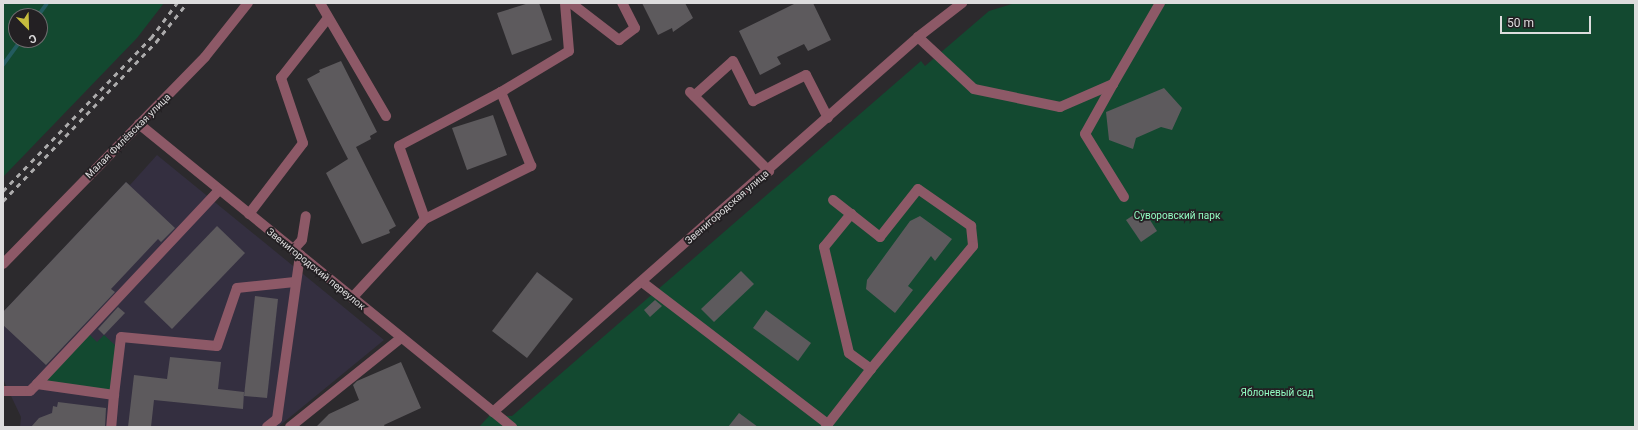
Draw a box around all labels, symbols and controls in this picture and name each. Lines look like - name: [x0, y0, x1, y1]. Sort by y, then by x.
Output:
- north arrow: [8, 8, 48, 48]
- scale bar: [1502, 8, 1593, 34]
- text: 50 m: [1507, 16, 1534, 30]
- text: С: [27, 31, 38, 46]
- street label: Малая Филёвская улица: [83, 91, 173, 181]
- street label: Звенигородская улица: [683, 167, 771, 247]
- park label: Суворовский парк: [1134, 210, 1220, 222]
- street label: Звенигородский переулок: [264, 226, 368, 312]
- park label: Яблоневый сад: [1241, 387, 1313, 399]

